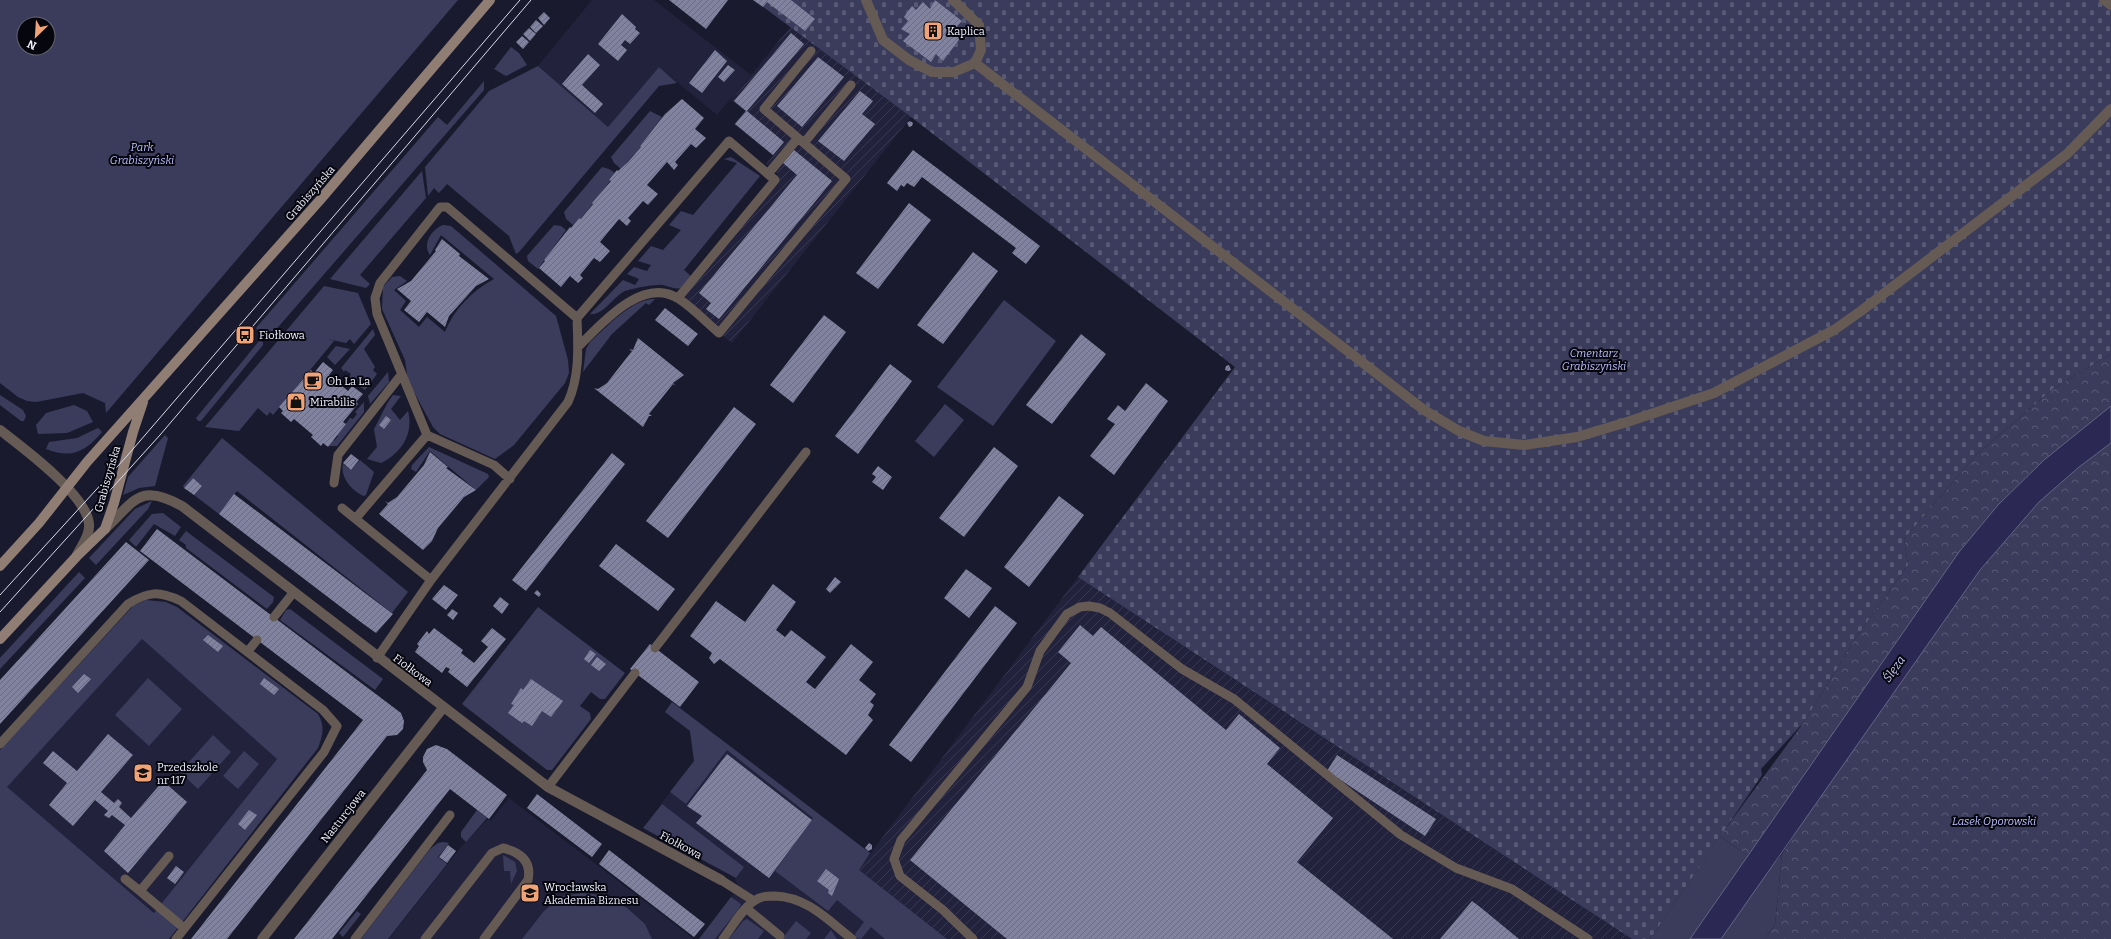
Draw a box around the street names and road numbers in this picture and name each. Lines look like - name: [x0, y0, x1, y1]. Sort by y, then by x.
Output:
- street label: Grabiszyńska: [283, 163, 338, 223]
- street label: Grabiszyńska: [92, 444, 123, 514]
- street label: Fiołkowa: [390, 651, 435, 689]
- street label: Nasturcjowa: [318, 787, 368, 846]
- street label: Fiołkowa: [657, 829, 704, 862]

